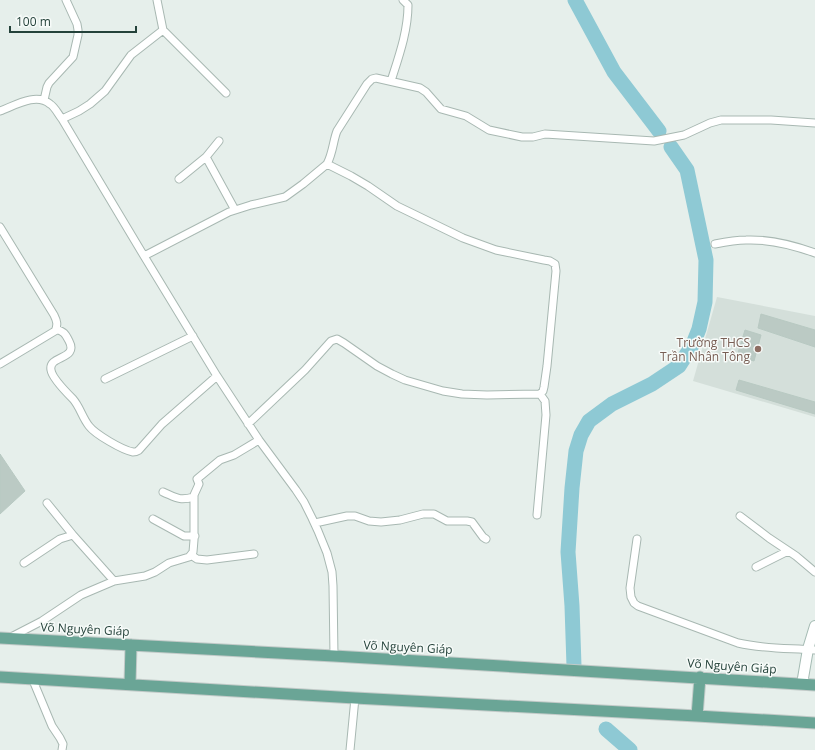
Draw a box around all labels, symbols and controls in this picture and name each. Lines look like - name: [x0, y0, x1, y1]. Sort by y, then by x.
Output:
- scale bar: [10, 8, 136, 34]
- text: 100 m: [16, 13, 51, 30]
- place label: Trường THCS Trần Nhân Tông: [660, 334, 750, 365]
- marker: Trường THCS Trần Nhân Tông: [753, 344, 763, 354]
- street label: Võ Nguyên Giáp: [40, 618, 130, 640]
- street label: Võ Nguyên Giáp: [363, 636, 453, 658]
- street label: Võ Nguyên Giáp: [687, 654, 777, 678]

